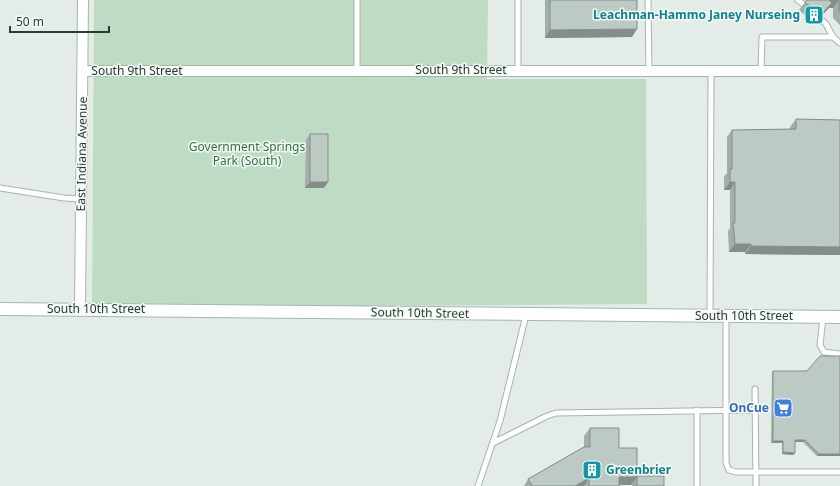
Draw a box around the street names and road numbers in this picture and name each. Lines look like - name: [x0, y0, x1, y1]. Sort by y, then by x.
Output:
- street label: South 9th Street: [415, 61, 507, 78]
- street label: South 9th Street: [91, 62, 183, 79]
- street label: East Indiana Avenue: [72, 96, 91, 211]
- street label: South 10th Street: [47, 300, 146, 317]
- street label: South 10th Street: [371, 303, 470, 322]
- street label: South 10th Street: [695, 307, 794, 324]

